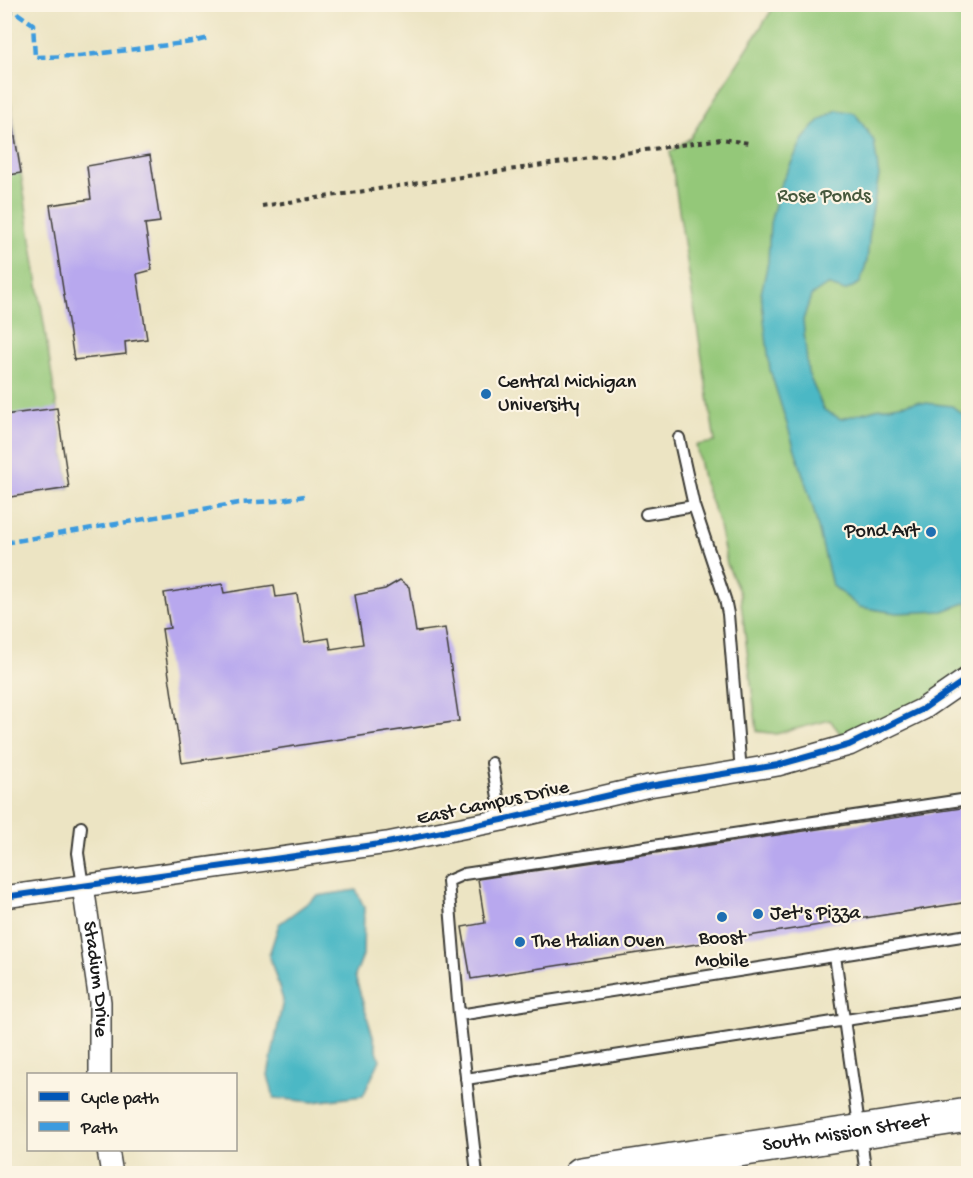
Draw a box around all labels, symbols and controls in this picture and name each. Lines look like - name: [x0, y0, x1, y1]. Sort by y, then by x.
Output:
- park label: Rose Ponds: [777, 186, 871, 209]
- place label: Central Michigan University: [498, 372, 637, 418]
- marker: Central Michigan University: [479, 387, 493, 401]
- place label: Pond Art: [844, 521, 921, 544]
- marker: Pond Art: [924, 525, 938, 539]
- street label: East Campus Drive: [415, 777, 572, 831]
- place label: Jet's Pizza: [770, 903, 861, 926]
- marker: Jet's Pizza: [751, 907, 765, 921]
- marker: Boost Mobile: [715, 910, 729, 924]
- street label: Stadium Drive: [77, 920, 112, 1038]
- place label: Boost Mobile: [695, 928, 750, 974]
- place label: The Italian Oven: [531, 931, 665, 954]
- marker: The Italian Oven: [513, 935, 527, 949]
- legend: [27, 1073, 237, 1151]
- text: Cycle path: [81, 1089, 159, 1110]
- street label: South Mission Street: [761, 1109, 933, 1158]
- text: Path: [80, 1119, 118, 1140]

